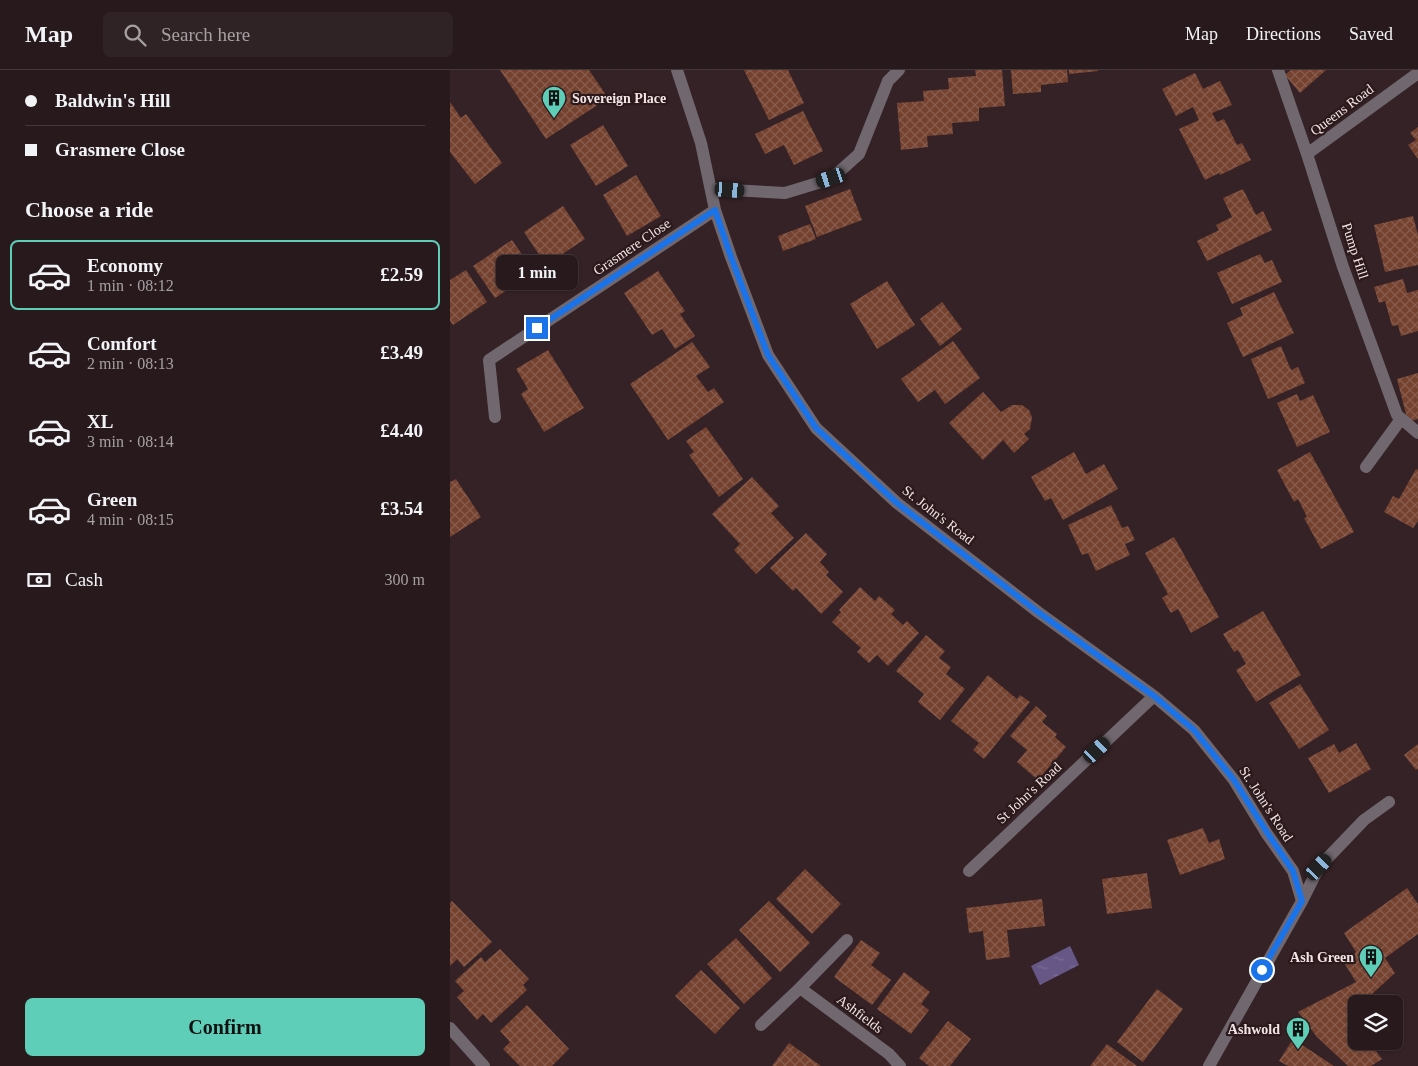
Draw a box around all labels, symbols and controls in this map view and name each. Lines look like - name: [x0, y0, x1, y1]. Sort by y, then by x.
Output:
- search box: [103, 12, 453, 57]
- text: Map: [25, 21, 73, 47]
- icon: search: [121, 21, 149, 49]
- text: Search here: [161, 24, 250, 45]
- text: Map: [1185, 24, 1218, 44]
- text: Directions: [1246, 24, 1321, 44]
- text: Saved: [1349, 24, 1393, 44]
- street label: Queens Road: [1308, 81, 1376, 139]
- building icon: Sovereign Place: [541, 85, 567, 119]
- text: Baldwin's Hill: [55, 90, 171, 111]
- place label: Sovereign Place: [572, 91, 666, 106]
- text: Grasmere Close: [55, 139, 185, 160]
- car: [814, 166, 847, 190]
- car: [714, 181, 745, 199]
- text: Choose a ride: [25, 197, 153, 222]
- street label: Grasmere Close: [591, 216, 673, 278]
- street label: Pump Hill: [1339, 221, 1371, 281]
- icon: car: [27, 253, 72, 298]
- text: Economy: [87, 255, 163, 276]
- callout: 1 min: [496, 256, 578, 290]
- text: £2.59: [380, 264, 423, 285]
- text: 1 min: [518, 264, 556, 281]
- text: 1 min · 08:12: [87, 277, 174, 294]
- route end: [526, 317, 548, 339]
- icon: car: [27, 331, 72, 376]
- text: Comfort: [87, 333, 157, 354]
- text: £3.49: [380, 342, 423, 363]
- text: 2 min · 08:13: [87, 355, 174, 372]
- icon: car: [27, 409, 72, 454]
- text: XL: [87, 411, 113, 432]
- text: £4.40: [380, 420, 423, 441]
- text: 3 min · 08:14: [87, 433, 174, 450]
- street label: St. John's Road: [899, 483, 977, 547]
- icon: car: [27, 487, 72, 532]
- text: Green: [87, 489, 137, 510]
- text: £3.54: [380, 498, 423, 519]
- text: 4 min · 08:15: [87, 511, 174, 528]
- icon: cash: [25, 566, 53, 594]
- text: Cash: [65, 569, 103, 590]
- text: 300 m: [385, 571, 425, 588]
- car: [1080, 734, 1113, 766]
- street label: St John's Road: [994, 759, 1064, 827]
- street label: St. John's Road: [1236, 764, 1296, 844]
- car: [1303, 851, 1334, 883]
- building icon: Ash Green: [1358, 944, 1384, 978]
- place label: Ash Green: [1290, 950, 1354, 965]
- route start: [1251, 959, 1273, 981]
- street label: Ashfields: [834, 992, 886, 1036]
- map controls: [1348, 995, 1403, 1050]
- button: layers: [1348, 995, 1403, 1050]
- button: Confirm: [25, 998, 425, 1056]
- building icon: Ashwold: [1285, 1016, 1311, 1050]
- place label: Ashwold: [1228, 1022, 1280, 1037]

